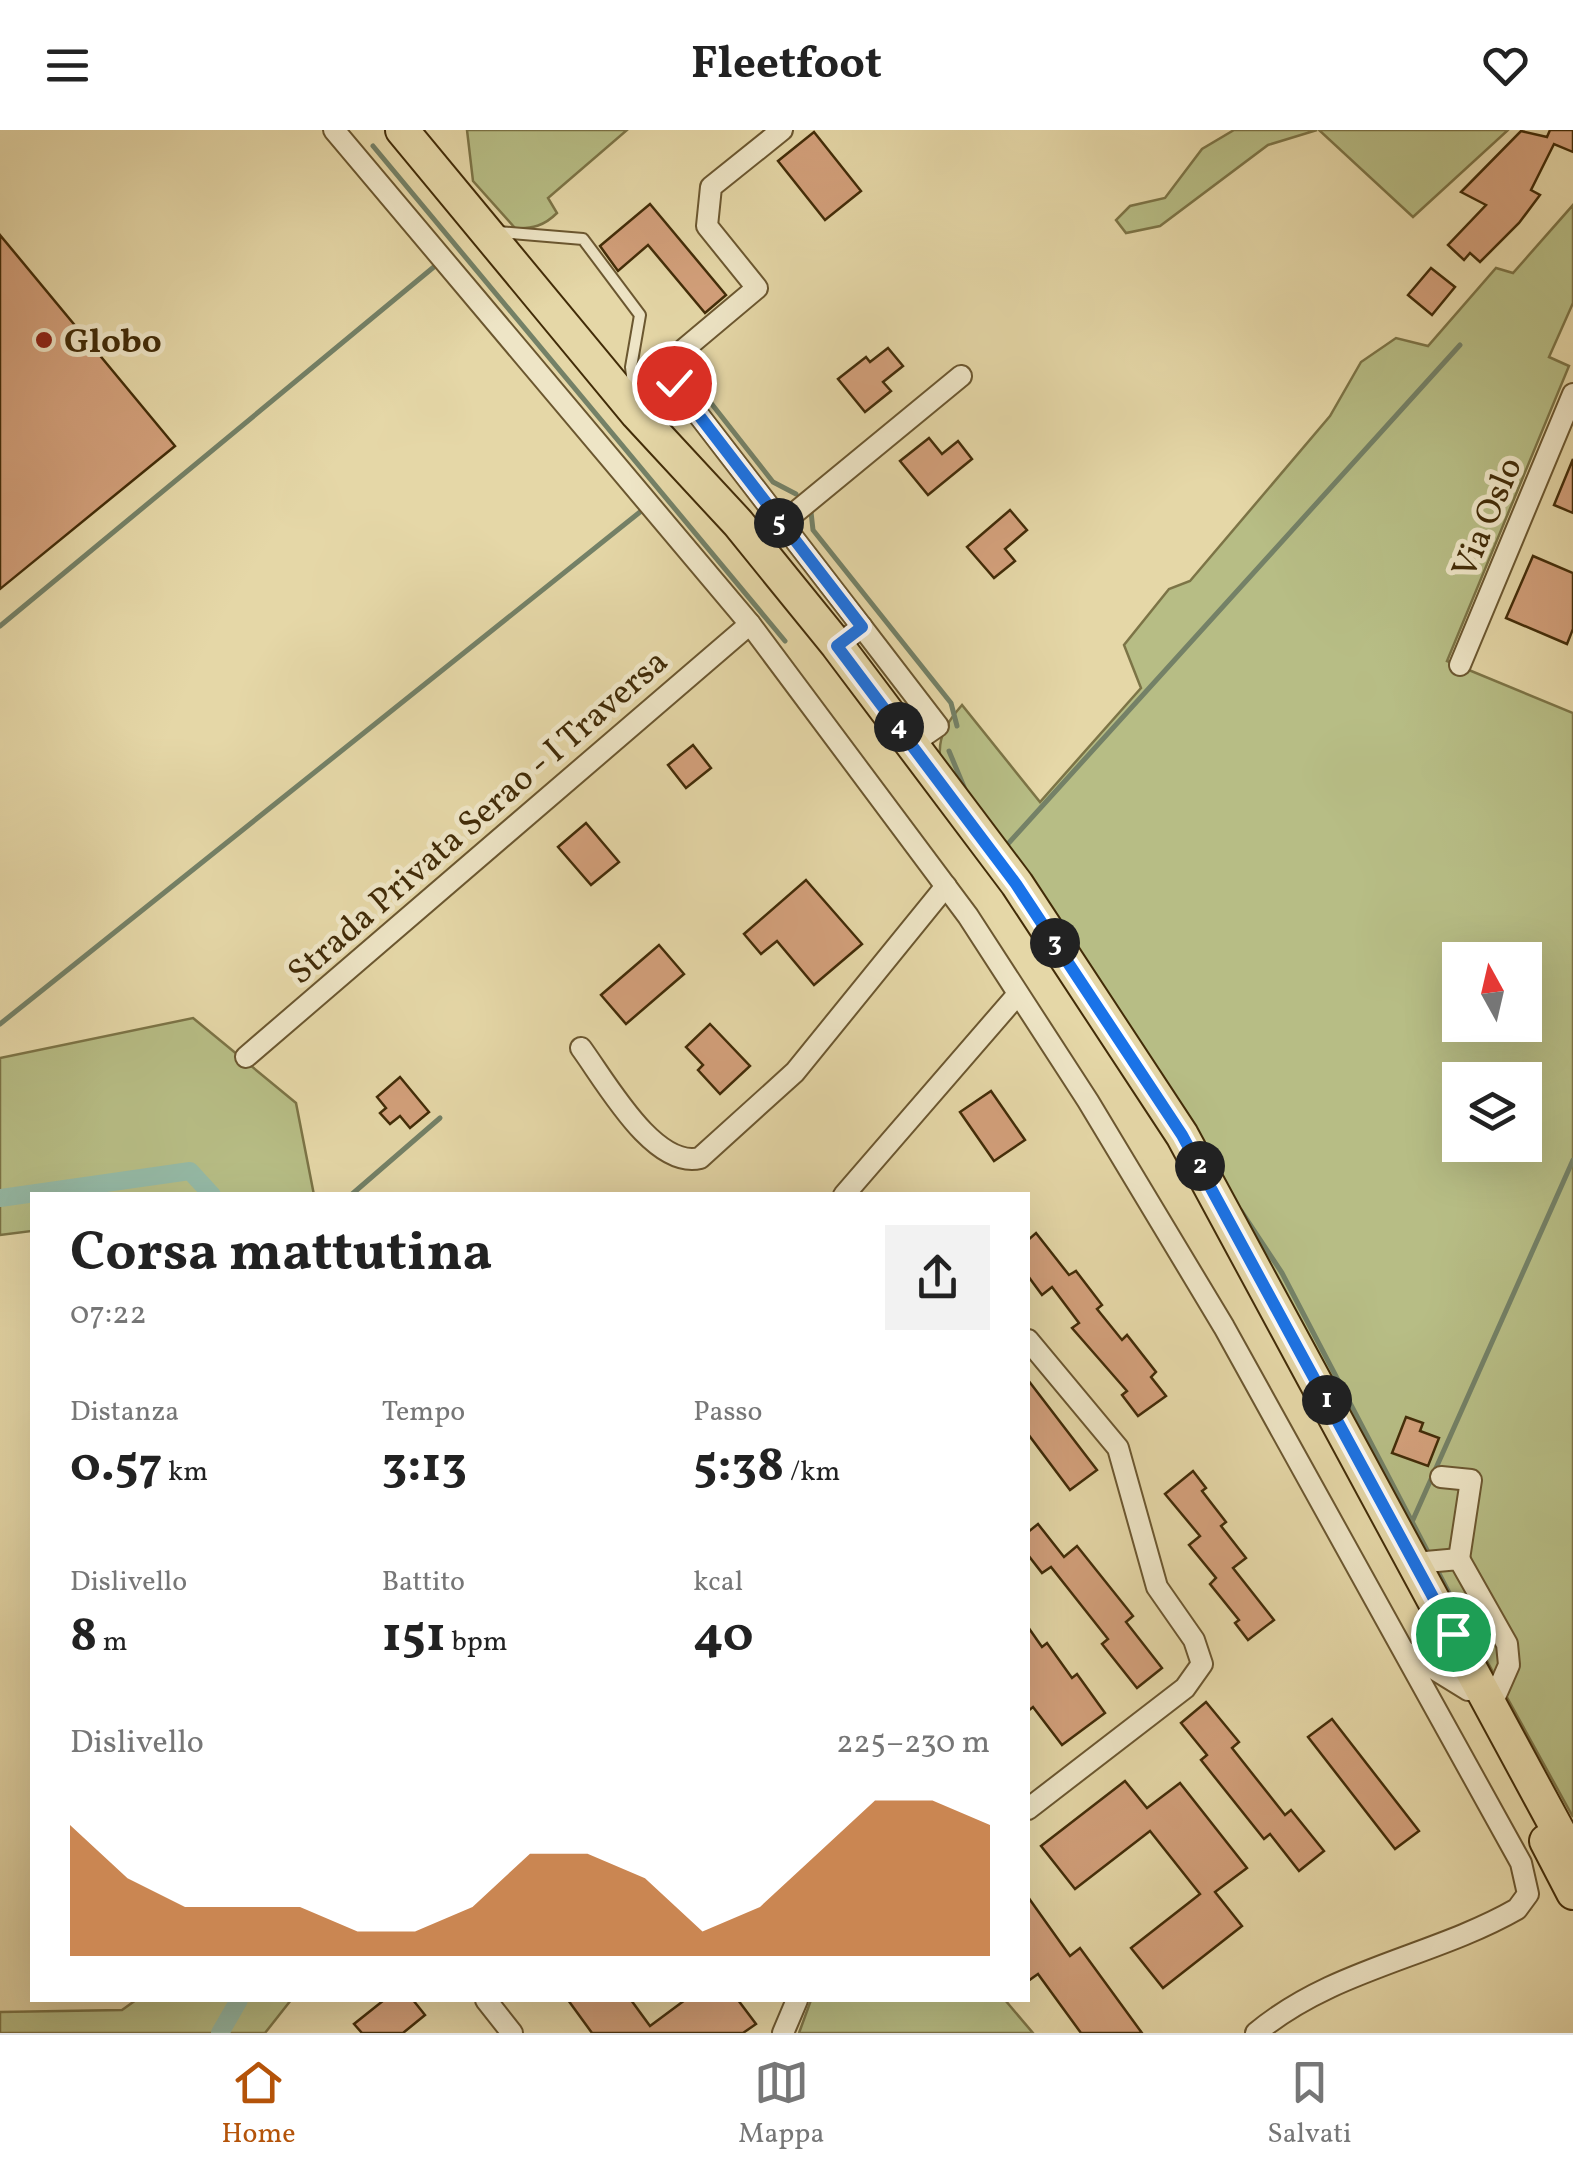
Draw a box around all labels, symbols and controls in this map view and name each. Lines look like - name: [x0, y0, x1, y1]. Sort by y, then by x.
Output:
- text: Fleetfoot: [691, 34, 882, 97]
- icon: menu: [40, 38, 95, 93]
- icon: heart: [1478, 38, 1533, 93]
- place label: Globo: [64, 319, 162, 367]
- marker: Globo: [33, 329, 55, 351]
- pin: [632, 341, 717, 426]
- icon: check: [647, 356, 702, 411]
- street label: Via Oslo: [1442, 450, 1536, 586]
- pin: 5: [754, 498, 804, 548]
- text: 5: [772, 503, 786, 542]
- street label: Strada Privata Serao - I Traversa: [278, 640, 679, 997]
- pin: 4: [874, 702, 924, 752]
- text: 4: [891, 707, 907, 746]
- pin: 3: [1030, 918, 1080, 968]
- text: 3: [1048, 923, 1062, 962]
- north arrow: [1442, 942, 1542, 1042]
- map controls: [1442, 942, 1542, 1162]
- button: layers: [1442, 1062, 1542, 1162]
- pin: 2: [1175, 1141, 1225, 1191]
- text: 2: [1193, 1146, 1207, 1185]
- text: Corsa mattutina: [70, 1217, 493, 1293]
- button: share: [885, 1225, 990, 1330]
- text: 07:22: [70, 1293, 147, 1337]
- pin: 1: [1302, 1375, 1352, 1425]
- text: 1: [1321, 1380, 1333, 1419]
- text: Distanza: [70, 1393, 179, 1432]
- text: Tempo: [382, 1393, 465, 1432]
- text: Passo: [693, 1393, 762, 1432]
- text: 0.57: [70, 1432, 162, 1502]
- text: 3:13: [382, 1432, 467, 1502]
- text: 5:38: [693, 1432, 784, 1502]
- text: km: [162, 1453, 208, 1492]
- text: /km: [784, 1453, 840, 1492]
- text: Dislivello: [70, 1563, 187, 1602]
- text: Battito: [382, 1563, 465, 1602]
- text: kcal: [693, 1563, 743, 1602]
- pin: [1411, 1592, 1496, 1677]
- text: 8: [70, 1602, 97, 1672]
- text: 151: [382, 1602, 446, 1672]
- text: 40: [693, 1602, 753, 1672]
- icon: arrive: [1426, 1607, 1481, 1662]
- text: m: [97, 1623, 128, 1662]
- text: bpm: [446, 1623, 508, 1662]
- text: Dislivello: [70, 1722, 204, 1766]
- text: 225–230 m: [836, 1722, 990, 1766]
- tab: Home: [221, 2055, 295, 2154]
- tab: Mappa: [738, 2055, 824, 2154]
- tab: Salvati: [1267, 2055, 1352, 2154]

